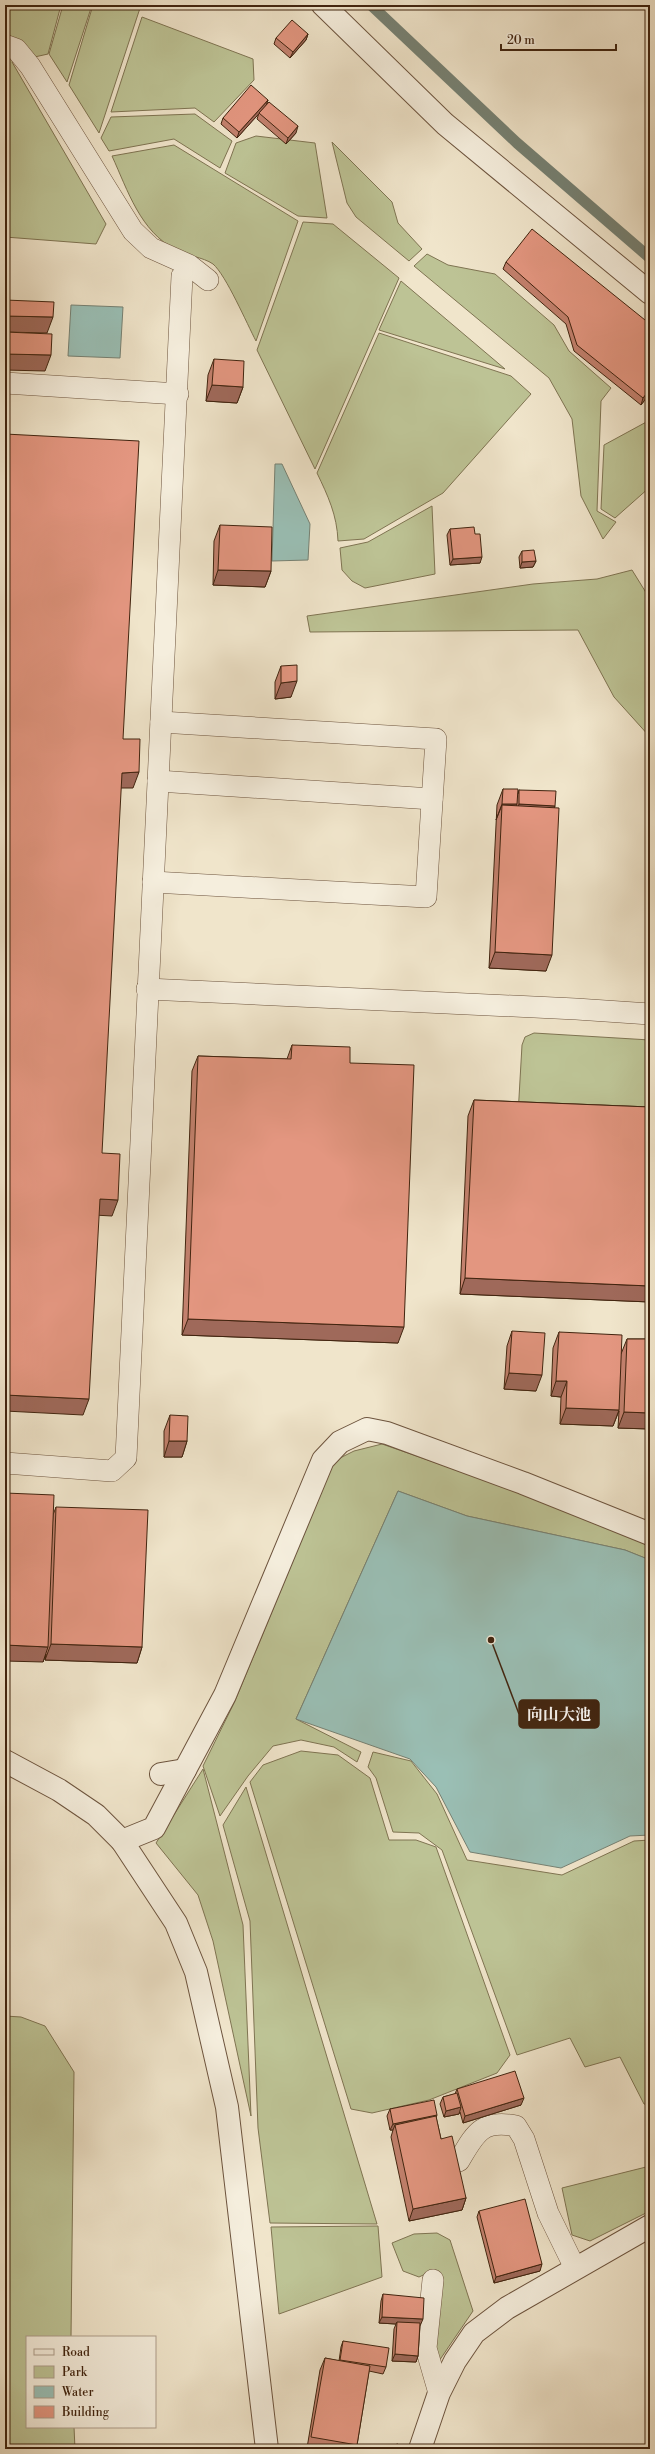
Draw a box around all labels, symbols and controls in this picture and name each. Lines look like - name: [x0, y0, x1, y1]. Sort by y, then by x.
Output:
- scale bar: [501, 26, 616, 52]
- text: 20 m: [507, 33, 535, 48]
- callout: 向山大池: [519, 1700, 599, 1728]
- text: 向山大池: [527, 1705, 591, 1725]
- legend: [26, 2336, 156, 2428]
- text: Road: [62, 2345, 90, 2360]
- text: Park: [62, 2365, 88, 2380]
- text: Water: [61, 2385, 94, 2400]
- text: Building: [61, 2405, 110, 2420]

